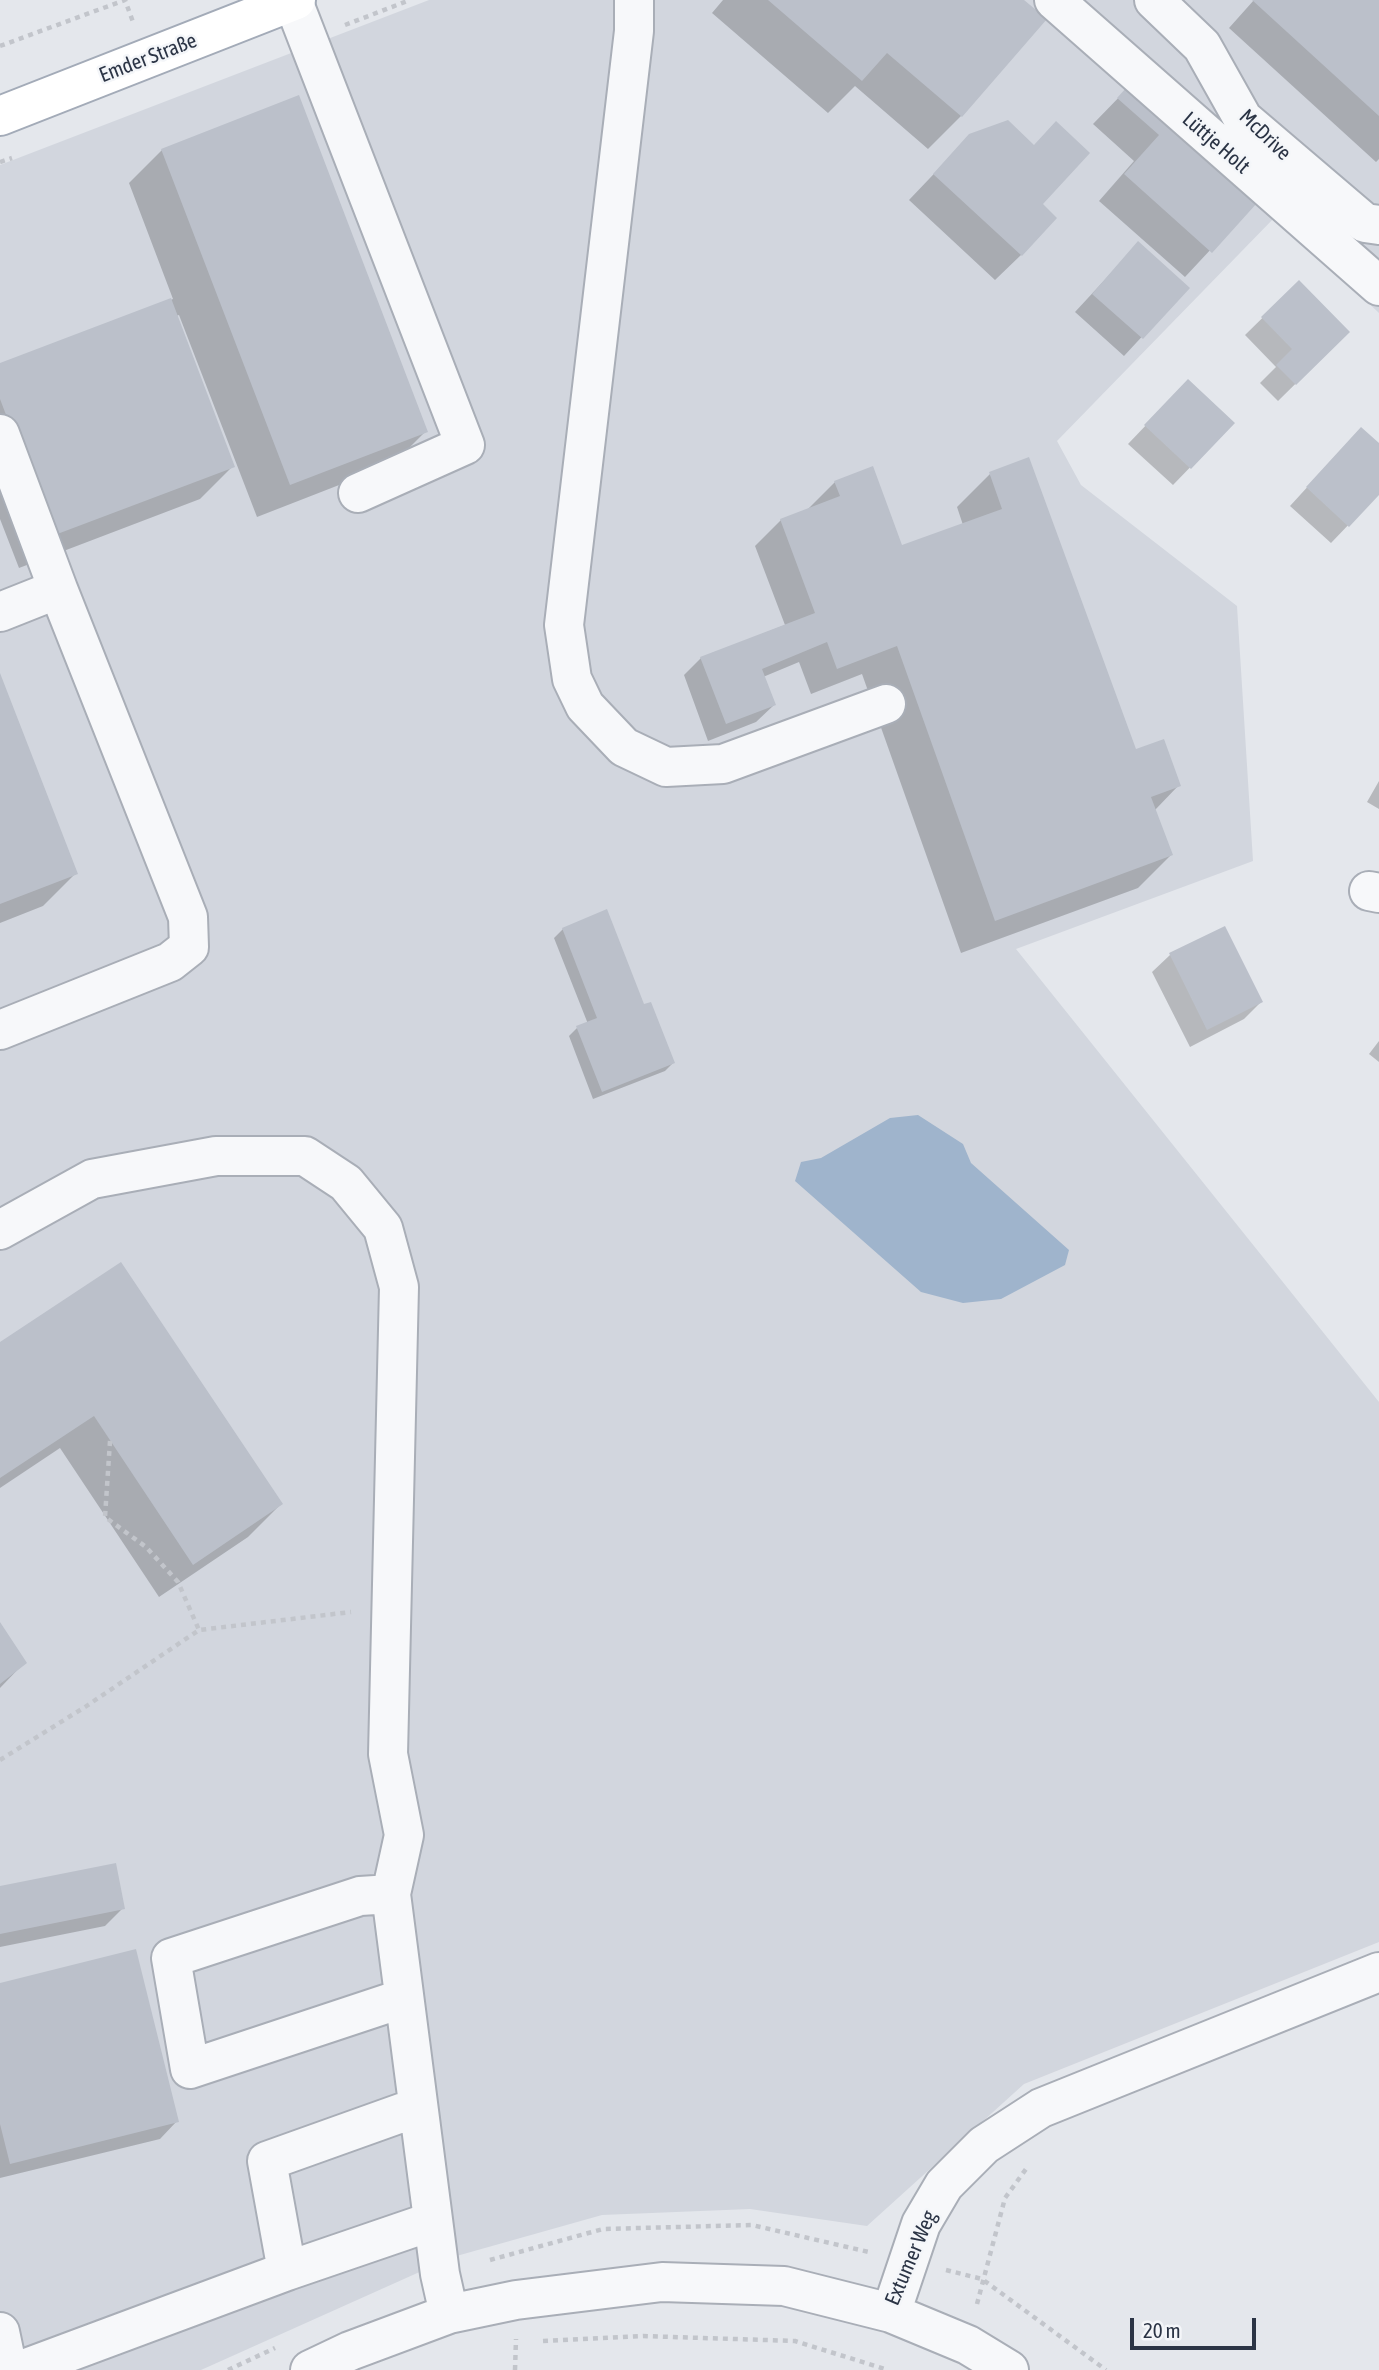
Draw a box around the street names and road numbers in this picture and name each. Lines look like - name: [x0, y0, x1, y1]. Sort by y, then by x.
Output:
- street label: Emder Straße: [96, 28, 200, 88]
- street label: McDrive: [1234, 104, 1296, 166]
- street label: Lüttje Holt: [1177, 107, 1255, 179]
- street label: Extumer Weg: [880, 2207, 942, 2309]

